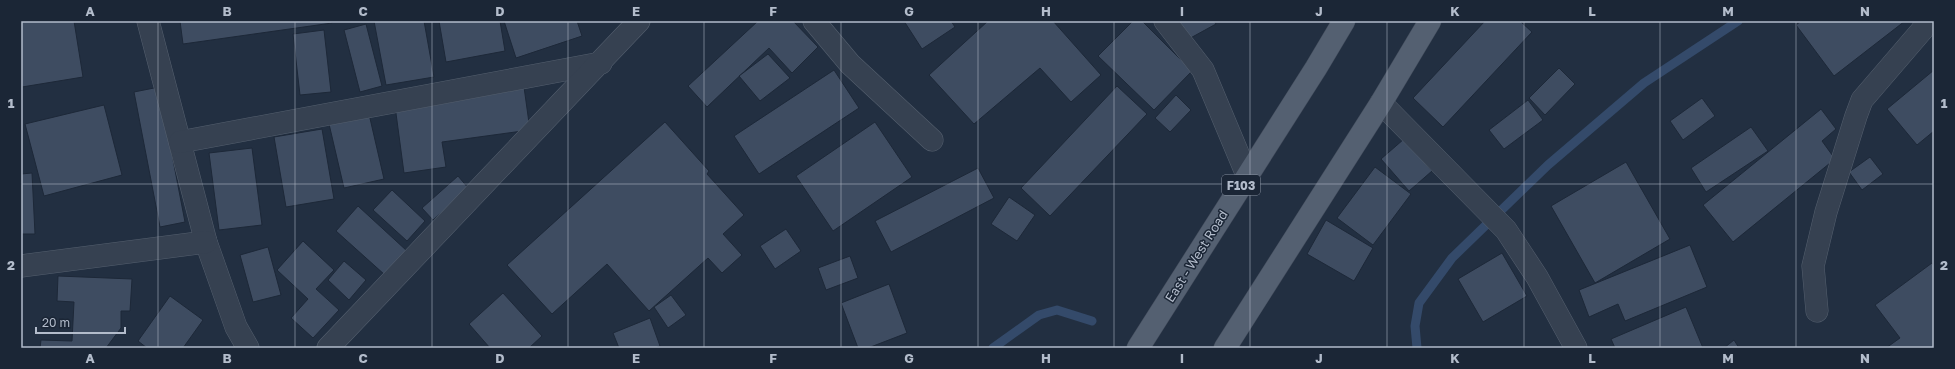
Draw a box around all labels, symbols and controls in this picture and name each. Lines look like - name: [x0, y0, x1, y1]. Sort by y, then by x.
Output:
- text: A: [85, 3, 95, 19]
- text: B: [222, 3, 232, 19]
- text: C: [358, 3, 368, 19]
- text: D: [495, 3, 505, 19]
- text: E: [632, 3, 640, 19]
- text: F: [769, 3, 777, 19]
- text: G: [904, 3, 914, 19]
- text: H: [1041, 3, 1051, 19]
- text: I: [1180, 3, 1184, 19]
- text: J: [1315, 3, 1323, 19]
- text: K: [1450, 3, 1460, 19]
- text: L: [1588, 3, 1596, 19]
- text: M: [1722, 3, 1734, 19]
- text: N: [1860, 3, 1870, 19]
- text: 1: [8, 95, 15, 111]
- text: 1: [1941, 95, 1948, 111]
- road number: F103: [1222, 175, 1260, 195]
- street label: East - West Road: [1161, 207, 1231, 305]
- text: 2: [7, 257, 15, 273]
- text: 2: [1940, 257, 1948, 273]
- scale bar: [36, 309, 125, 335]
- text: 20 m: [42, 315, 70, 330]
- text: A: [85, 350, 95, 366]
- text: B: [222, 350, 232, 366]
- text: C: [358, 350, 368, 366]
- text: D: [495, 350, 505, 366]
- text: E: [632, 350, 640, 366]
- text: F: [769, 350, 777, 366]
- text: G: [904, 350, 914, 366]
- text: H: [1041, 350, 1051, 366]
- text: I: [1180, 350, 1184, 366]
- text: J: [1315, 350, 1323, 366]
- text: K: [1450, 350, 1460, 366]
- text: L: [1588, 350, 1596, 366]
- text: M: [1722, 350, 1734, 366]
- text: N: [1860, 350, 1870, 366]

